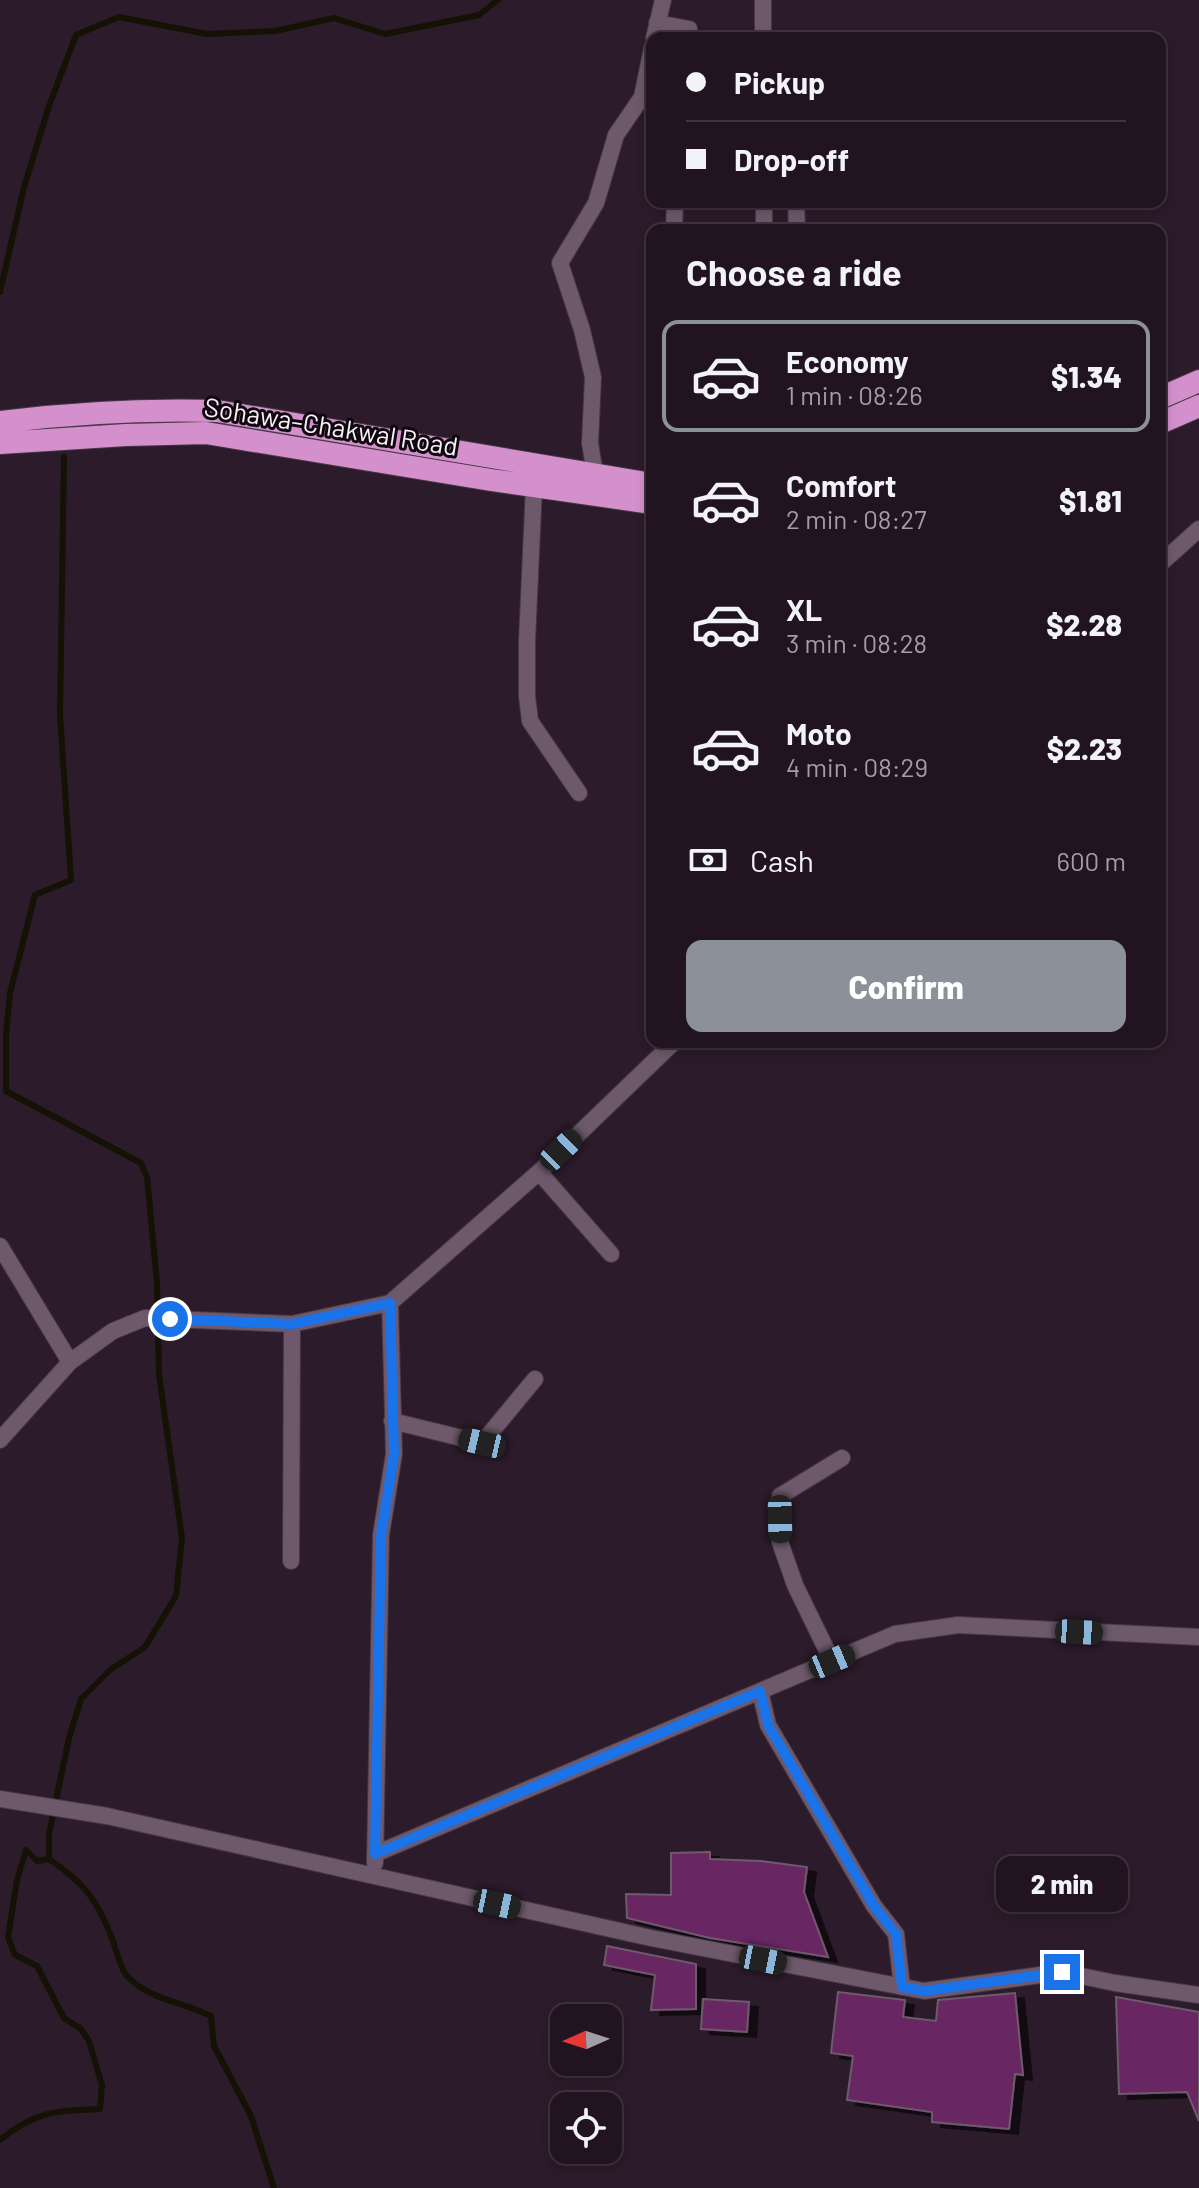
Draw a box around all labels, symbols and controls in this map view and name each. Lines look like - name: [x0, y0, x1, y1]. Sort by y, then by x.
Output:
- text: Pickup: [734, 64, 825, 100]
- text: Drop-off: [734, 141, 849, 177]
- text: Choose a ride: [686, 250, 902, 293]
- icon: car: [690, 340, 762, 412]
- text: Economy: [786, 343, 909, 379]
- text: $1.34: [1051, 358, 1122, 394]
- text: 1 min · 08:26: [786, 379, 923, 410]
- street label: Sohawa–Chakwal Road: [202, 390, 460, 461]
- icon: car: [690, 464, 762, 536]
- text: Comfort: [786, 467, 896, 503]
- text: $1.81: [1059, 482, 1122, 518]
- text: 2 min · 08:27: [786, 503, 926, 534]
- icon: car: [690, 588, 762, 660]
- text: XL: [786, 591, 822, 627]
- text: $2.28: [1046, 606, 1122, 642]
- text: 3 min · 08:28: [786, 627, 927, 658]
- icon: car: [690, 712, 762, 784]
- text: Moto: [786, 715, 852, 751]
- text: $2.23: [1047, 730, 1122, 766]
- text: 4 min · 08:29: [786, 751, 928, 782]
- icon: cash: [686, 838, 730, 882]
- text: Cash: [750, 842, 814, 878]
- text: 600 m: [1057, 845, 1126, 876]
- button: Confirm: [686, 940, 1126, 1032]
- car: [535, 1125, 587, 1175]
- route start: [152, 1301, 188, 1337]
- car: [456, 1426, 508, 1460]
- car: [768, 1495, 792, 1543]
- car: [1054, 1619, 1104, 1645]
- car: [805, 1641, 859, 1681]
- callout: 2 min: [996, 1856, 1128, 1912]
- text: 2 min: [1031, 1868, 1093, 1899]
- car: [471, 1887, 523, 1921]
- car: [737, 1944, 789, 1976]
- route end: [1044, 1954, 1080, 1990]
- north arrow: [550, 2004, 622, 2076]
- map controls: [550, 2004, 622, 2164]
- button: locate: [550, 2092, 622, 2164]

